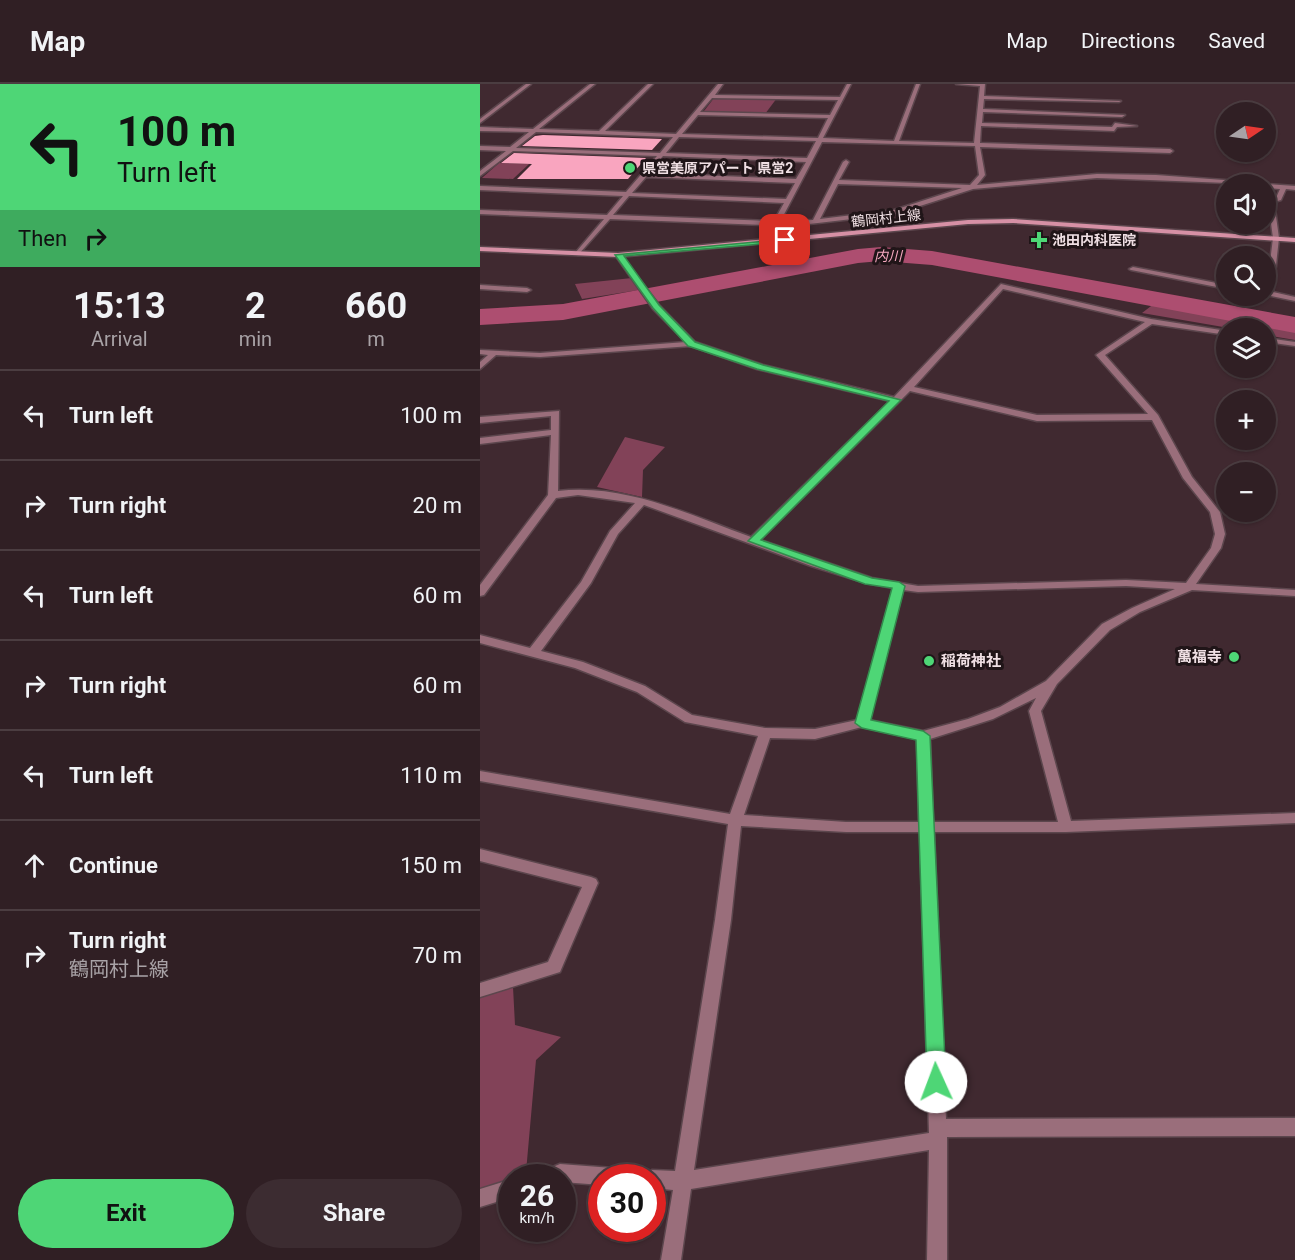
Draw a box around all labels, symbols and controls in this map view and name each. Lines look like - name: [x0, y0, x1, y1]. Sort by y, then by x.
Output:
- text: Map: [30, 25, 85, 58]
- text: Map: [1006, 29, 1048, 53]
- text: Directions: [1081, 29, 1175, 53]
- text: Saved: [1208, 29, 1265, 53]
- north arrow: [1216, 102, 1276, 162]
- map controls: [1216, 102, 1276, 522]
- text: 100 m: [117, 107, 236, 156]
- icon: left: [18, 108, 96, 186]
- text: Turn left: [117, 157, 217, 189]
- place label: 県営美原アパート 県営2: [642, 160, 793, 176]
- marker: 県営美原アパート 県営2: [623, 161, 637, 175]
- button: sound: [1216, 174, 1276, 234]
- street label: 鶴岡村上線: [850, 206, 922, 230]
- pin: [759, 214, 810, 265]
- icon: right: [79, 222, 112, 255]
- icon: arrive: [768, 223, 801, 256]
- text: Then: [18, 226, 67, 251]
- marker: 池田内科医院: [1030, 231, 1048, 249]
- place label: 池田内科医院: [1052, 232, 1136, 248]
- button: search: [1216, 246, 1276, 306]
- water label: 内川: [874, 248, 904, 264]
- text: 15:13: [73, 285, 166, 327]
- text: 2: [245, 285, 266, 327]
- text: 660: [345, 285, 407, 327]
- button: layers: [1216, 318, 1276, 378]
- text: Arrival: [91, 327, 148, 351]
- text: min: [239, 327, 272, 351]
- text: m: [367, 327, 385, 351]
- button: +: [1216, 390, 1276, 450]
- icon: left: [18, 399, 51, 432]
- text: Turn left: [69, 403, 153, 428]
- text: 100 m: [400, 403, 462, 428]
- button: −: [1216, 462, 1276, 522]
- icon: right: [18, 489, 51, 522]
- text: Turn right: [69, 493, 166, 518]
- text: 20 m: [413, 493, 462, 518]
- icon: left: [18, 579, 51, 612]
- text: Turn left: [69, 583, 153, 608]
- text: 60 m: [413, 583, 462, 608]
- place label: 萬福寺: [1177, 648, 1222, 666]
- marker: 萬福寺: [1227, 650, 1241, 664]
- place label: 稲荷神社: [941, 652, 1001, 670]
- marker: 稲荷神社: [922, 654, 936, 668]
- icon: right: [18, 669, 51, 702]
- text: Turn right: [69, 673, 166, 698]
- text: 60 m: [413, 673, 462, 698]
- icon: left: [18, 759, 51, 792]
- text: Turn left: [69, 763, 153, 788]
- text: 110 m: [400, 763, 462, 788]
- icon: ahead: [18, 849, 51, 882]
- text: Continue: [69, 853, 158, 878]
- text: 150 m: [400, 853, 462, 878]
- text: Turn right: [69, 928, 166, 953]
- icon: right: [18, 939, 51, 972]
- text: 70 m: [413, 943, 462, 968]
- text: 鶴岡村上線: [69, 957, 169, 981]
- position arrow: [904, 1050, 968, 1114]
- speed limit sign: 30: [588, 1164, 666, 1242]
- text: 26: [520, 1178, 554, 1213]
- button: Exit: [18, 1179, 234, 1248]
- button: Share: [246, 1179, 462, 1248]
- text: km/h: [519, 1209, 555, 1227]

